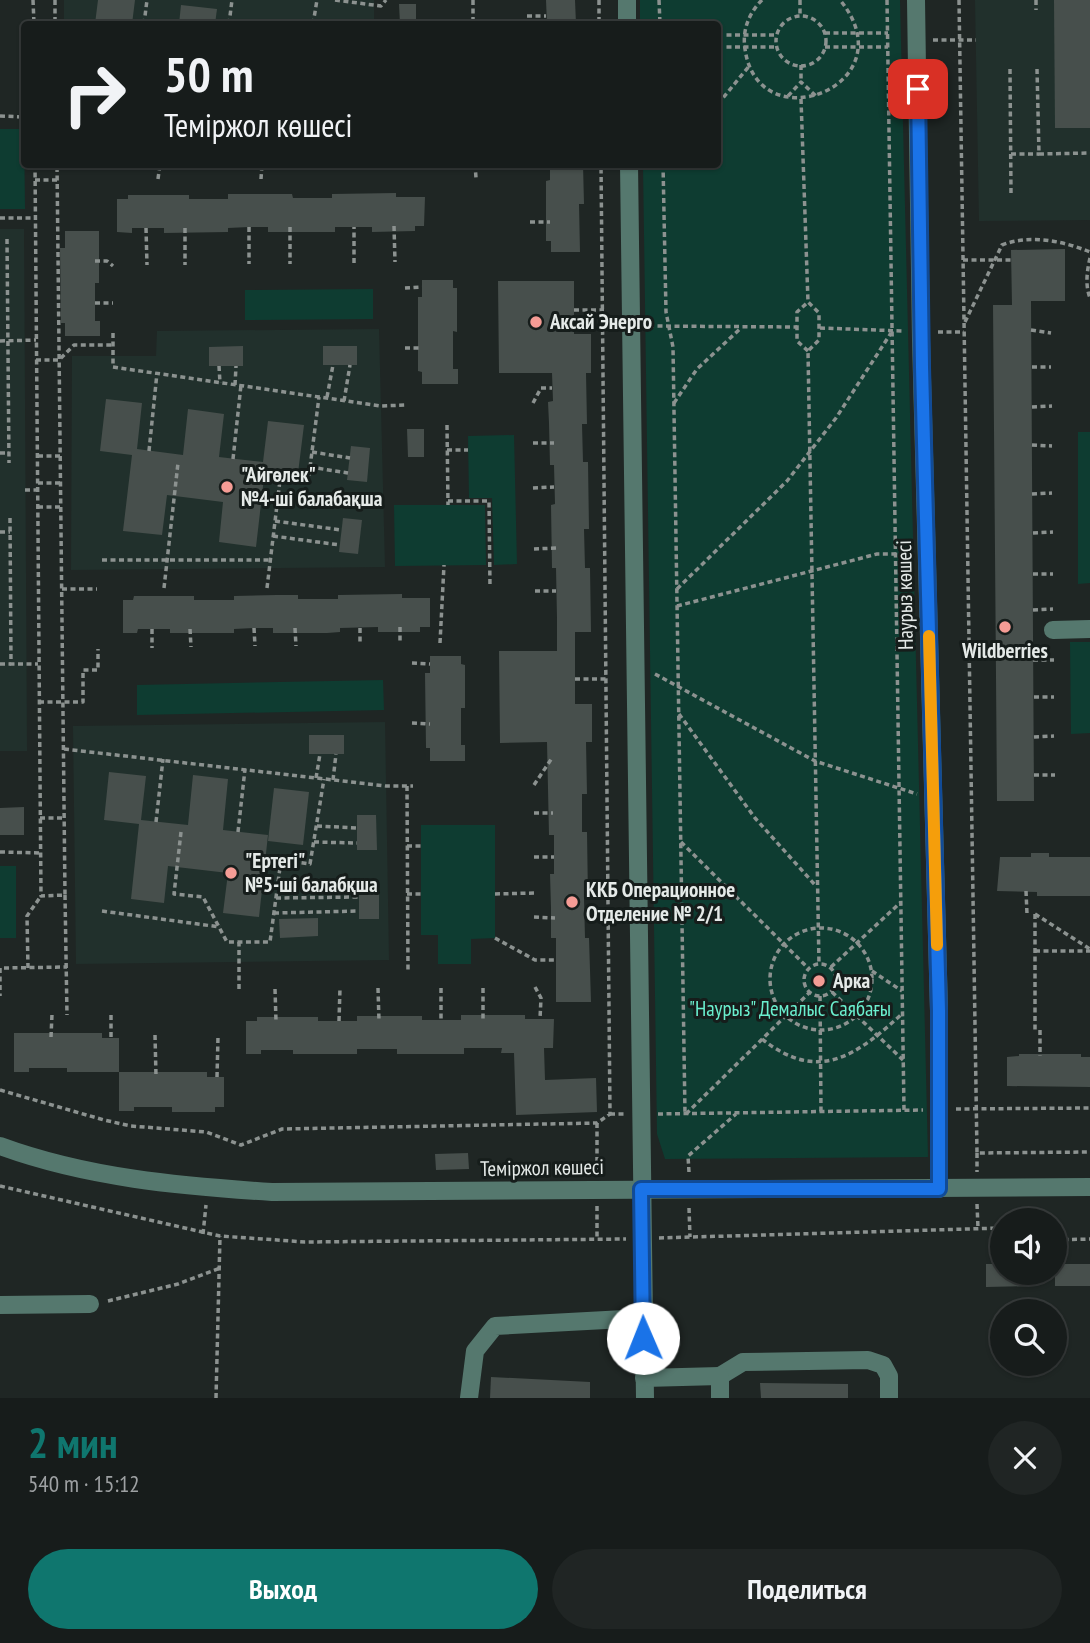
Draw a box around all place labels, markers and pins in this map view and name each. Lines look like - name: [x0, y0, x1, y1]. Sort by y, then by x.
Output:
- pin: [888, 59, 948, 119]
- place label: Аксай Энерго: [549, 308, 652, 335]
- marker: Аксай Энерго: [528, 314, 544, 330]
- place label: "Айгөлек" №4-ші балабақша: [241, 461, 383, 512]
- marker: "Айгөлек" №4-ші балабақша: [219, 479, 235, 495]
- marker: Wildberries: [997, 619, 1013, 635]
- place label: Wildberries: [961, 637, 1048, 664]
- place label: "Ертегі" №5-ші балабқша: [245, 847, 378, 898]
- marker: "Ертегі" №5-ші балабқша: [223, 865, 239, 881]
- place label: ККБ Операционное Отделение № 2/1: [586, 876, 735, 927]
- marker: ККБ Операционное Отделение № 2/1: [564, 894, 580, 910]
- place label: Арка: [832, 967, 870, 994]
- marker: Арка: [811, 973, 827, 989]

